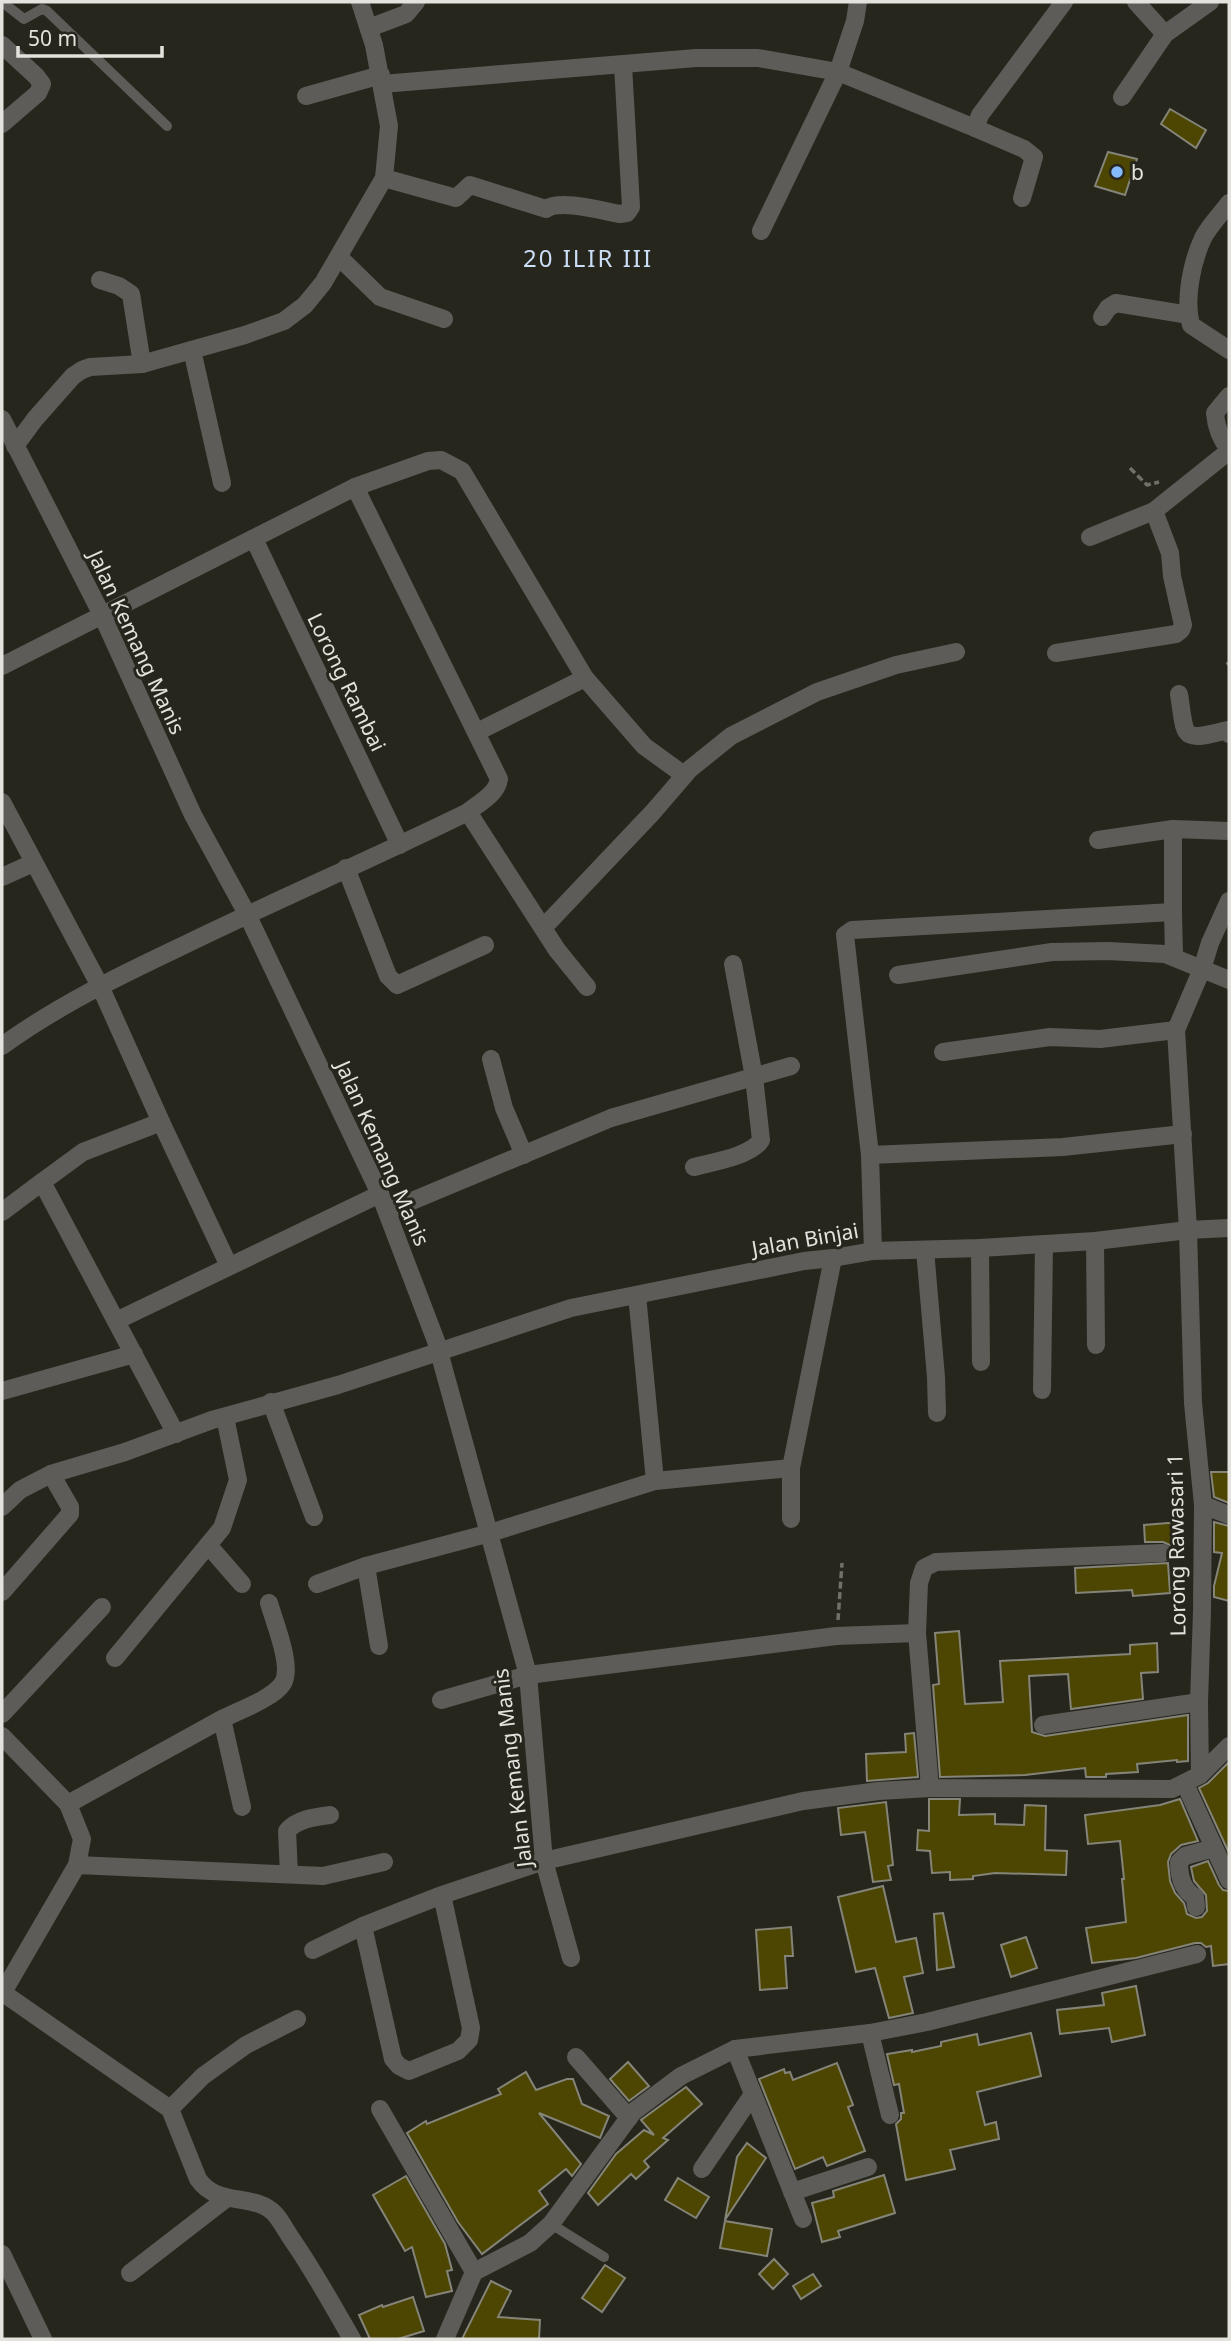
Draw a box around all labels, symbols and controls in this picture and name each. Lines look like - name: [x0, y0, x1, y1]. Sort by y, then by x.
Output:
- scale bar: [18, 14, 161, 58]
- text: 50 m: [28, 24, 77, 52]
- place label: b: [1131, 158, 1144, 186]
- marker: b: [1109, 164, 1125, 180]
- district label: 20 ILIR III: [523, 241, 653, 274]
- street label: Jalan Kemang Manis: [81, 544, 192, 739]
- street label: Lorong Rambai: [301, 608, 393, 756]
- street label: Jalan Kemang Manis: [329, 1054, 436, 1250]
- street label: Jalan Binjai: [748, 1216, 861, 1262]
- street label: Lorong Rawasari 1: [1160, 1453, 1192, 1637]
- street label: Jalan Kemang Manis: [486, 1667, 538, 1871]

